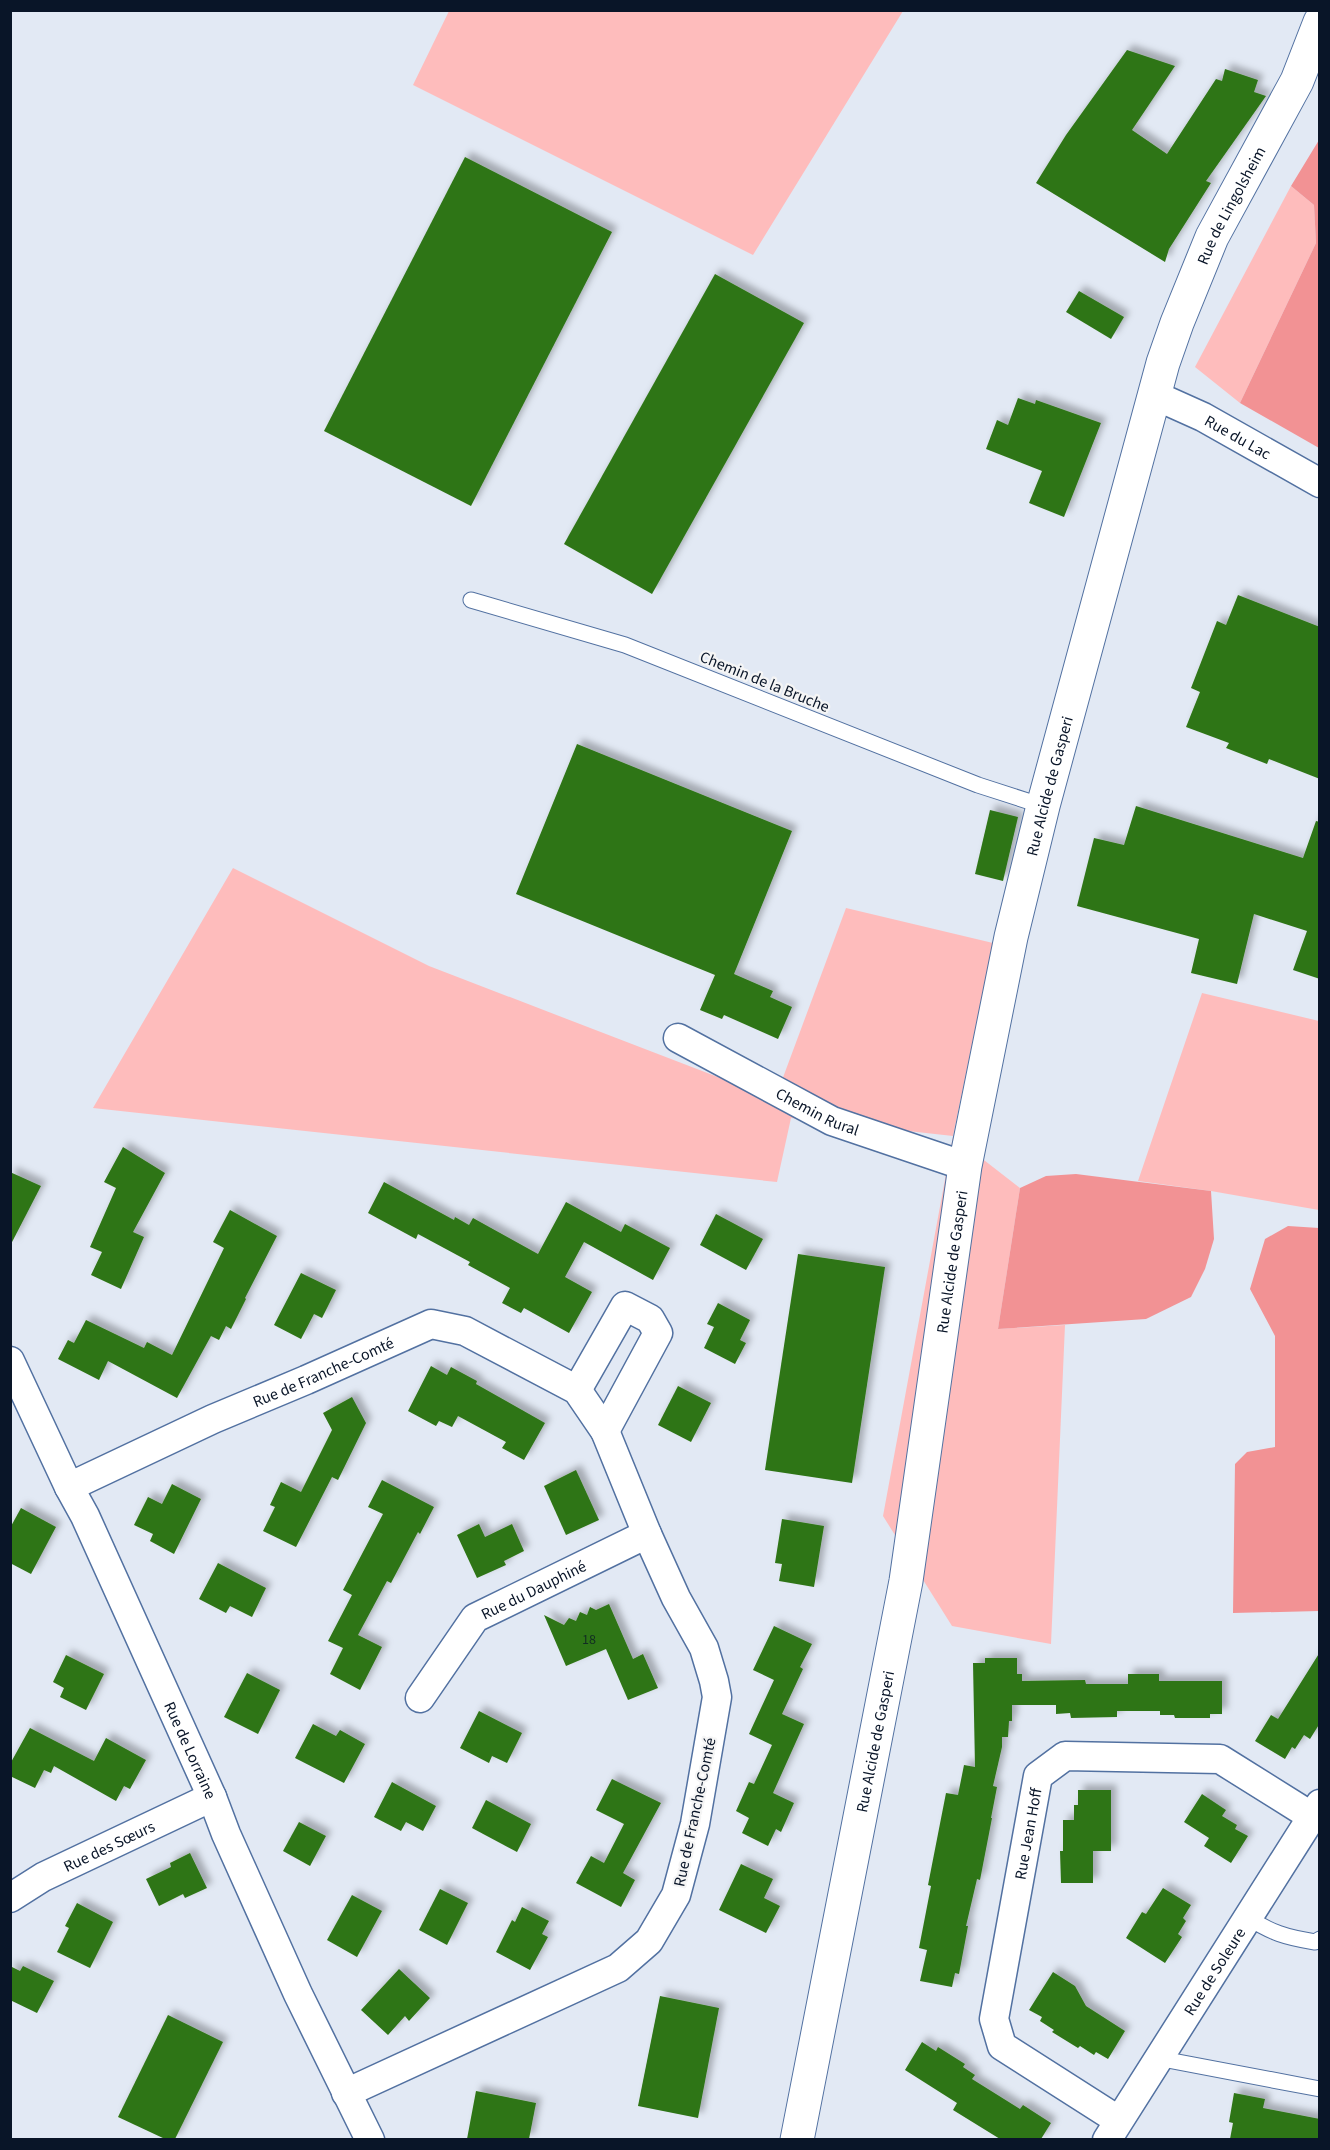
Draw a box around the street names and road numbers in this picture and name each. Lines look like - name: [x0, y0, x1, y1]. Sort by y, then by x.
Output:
- street label: Rue de Lingolsheim: [1192, 143, 1271, 268]
- street label: Rue du Lac: [1200, 410, 1275, 465]
- street label: Chemin de la Bruche: [697, 646, 833, 718]
- street label: Rue Alcide de Gasperi: [1021, 714, 1079, 859]
- street label: Chemin Rural: [772, 1083, 862, 1141]
- street label: Rue Alcide de Gasperi: [931, 1189, 973, 1335]
- street label: Rue de Franche-Comté: [249, 1332, 398, 1413]
- street label: Rue du Dauphiné: [477, 1555, 590, 1625]
- street label: Rue Alcide de Gasperi: [851, 1669, 900, 1815]
- street label: Rue de Lorraine: [158, 1698, 221, 1803]
- street label: Rue de Franche-Comté: [668, 1736, 722, 1889]
- street label: Rue Jean Hoff: [1009, 1786, 1048, 1882]
- street label: Rue des Sœurs: [60, 1816, 159, 1878]
- street label: Rue de Soleure: [1179, 1923, 1251, 2020]

